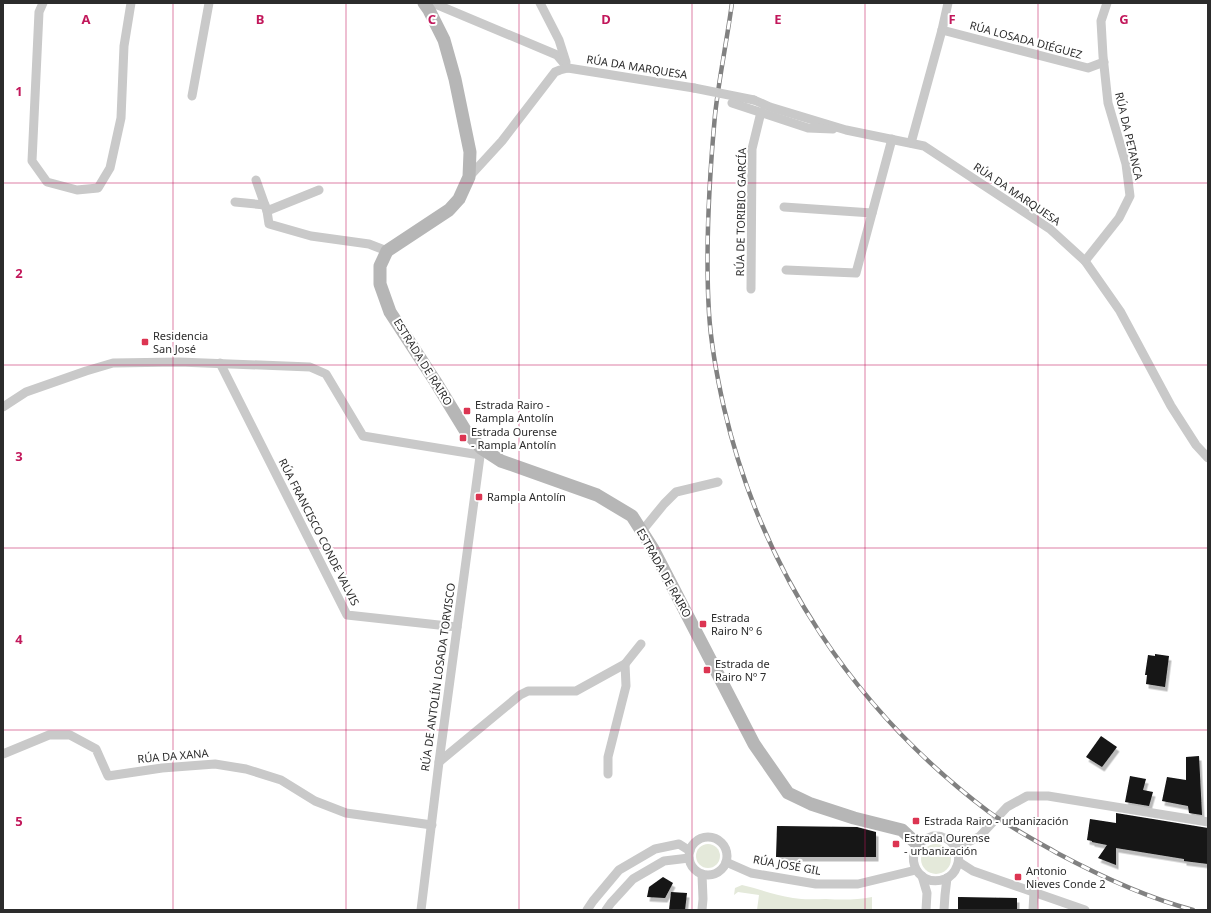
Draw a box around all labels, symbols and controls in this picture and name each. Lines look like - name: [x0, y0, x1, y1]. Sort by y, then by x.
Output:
- text: A: [82, 10, 91, 28]
- text: B: [256, 10, 264, 28]
- text: C: [428, 10, 436, 28]
- text: D: [601, 10, 611, 28]
- text: E: [774, 10, 782, 28]
- text: F: [948, 10, 956, 28]
- text: G: [1119, 10, 1129, 28]
- street label: RÚA LOSADA DIÉGUEZ: [968, 17, 1084, 62]
- street label: RÚA DA MARQUESA: [586, 51, 690, 82]
- text: 1: [15, 82, 23, 100]
- street label: RÚA DA PETANCA: [1112, 90, 1147, 182]
- street label: RÚA DE TORIBIO GARCÍA: [732, 147, 749, 276]
- street label: RÚA DA MARQUESA: [971, 159, 1065, 229]
- text: 2: [15, 264, 23, 282]
- street label: ESTRADA DE RAIRO: [391, 315, 456, 408]
- place label: Residencia San José: [153, 328, 208, 356]
- marker: Residencia San José: [140, 337, 150, 347]
- place label: Estrada Rairo - Rampla Antolín: [475, 397, 554, 425]
- marker: Estrada Rairo - Rampla Antolín: [462, 406, 472, 416]
- place label: Estrada Ourense - Rampla Antolín: [471, 424, 557, 452]
- marker: Estrada Ourense - Rampla Antolín: [458, 433, 468, 443]
- text: 3: [15, 447, 23, 465]
- street label: RÚA FRANCISCO CONDE VALVIS: [276, 456, 363, 608]
- place label: Rampla Antolín: [487, 489, 566, 504]
- marker: Rampla Antolín: [474, 492, 484, 502]
- street label: ESTRADA DE RAIRO: [634, 525, 695, 620]
- street label: RÚA DE ANTOLÍN LOSADA TORVISCO: [417, 582, 458, 772]
- place label: Estrada Rairo Nº 6: [711, 610, 762, 638]
- marker: Estrada Rairo Nº 6: [698, 619, 708, 629]
- text: 4: [15, 630, 23, 648]
- place label: Estrada de Rairo Nº 7: [715, 656, 770, 684]
- marker: Estrada de Rairo Nº 7: [702, 665, 712, 675]
- street label: RÚA DA XANA: [137, 745, 210, 766]
- text: 5: [15, 812, 23, 830]
- place label: Estrada Rairo - urbanización: [924, 813, 1069, 828]
- marker: Estrada Rairo - urbanización: [911, 816, 921, 826]
- place label: Estrada Ourense - urbanización: [904, 830, 990, 858]
- marker: Estrada Ourense - urbanización: [891, 839, 901, 849]
- street label: RÚA JOSÉ GIL: [752, 851, 822, 878]
- place label: Antonio Nieves Conde 2: [1026, 863, 1106, 891]
- marker: Antonio Nieves Conde 2: [1013, 872, 1023, 882]

